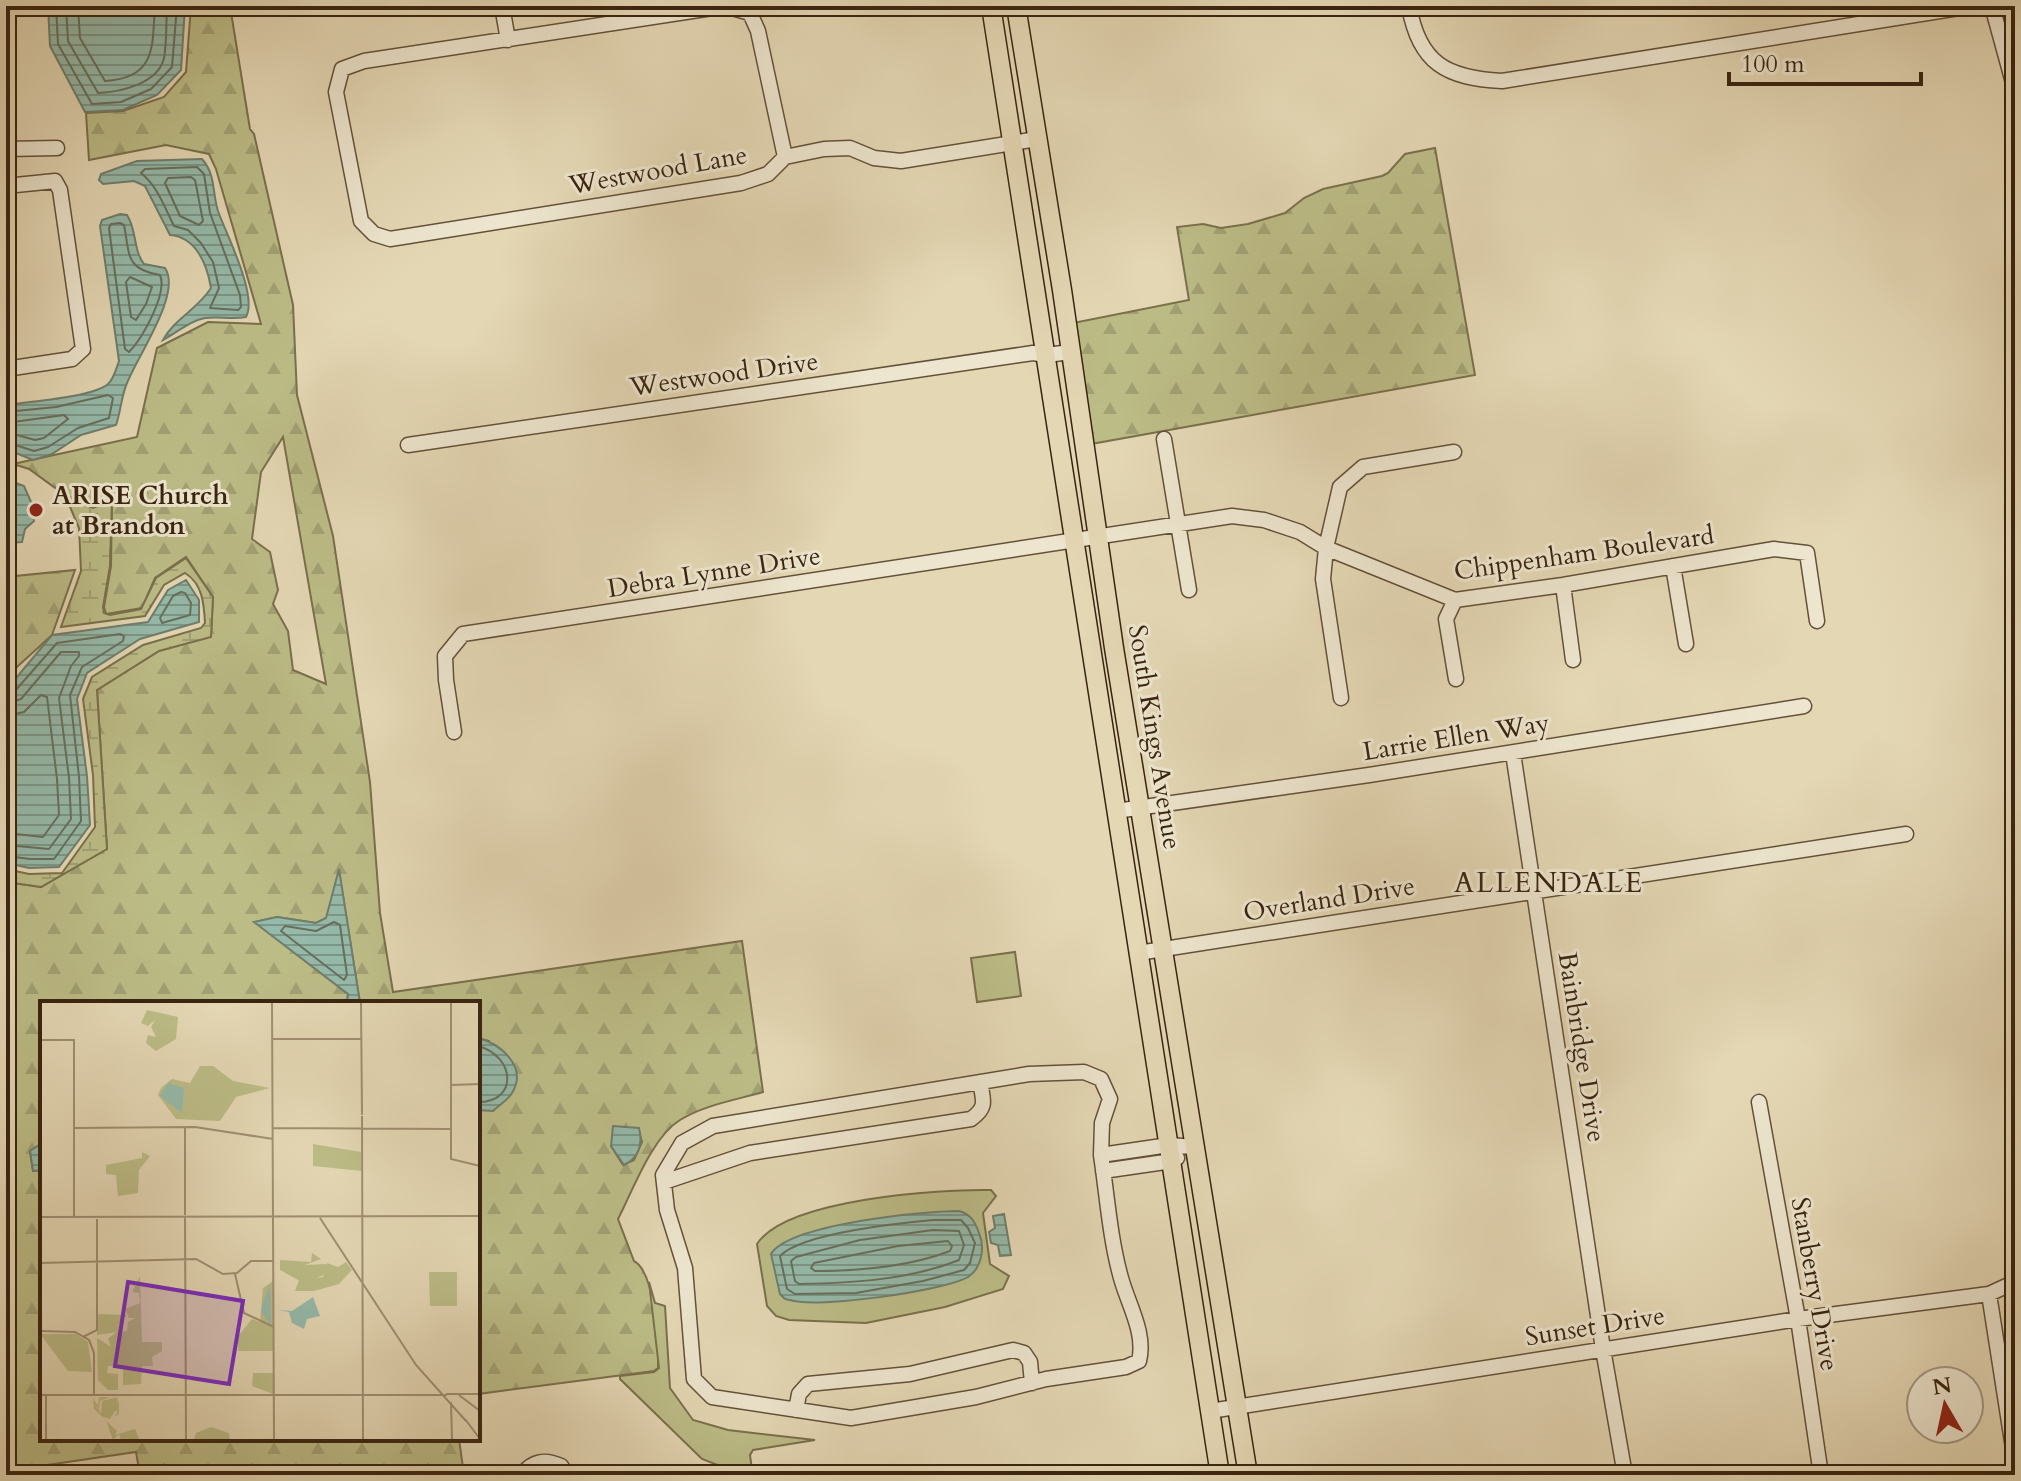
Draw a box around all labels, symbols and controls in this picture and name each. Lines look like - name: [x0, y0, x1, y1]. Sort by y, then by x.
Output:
- scale bar: [1729, 36, 1921, 86]
- text: 100 m: [1741, 48, 1805, 81]
- street label: Westwood Lane: [565, 137, 750, 203]
- street label: Westwood Drive: [626, 343, 821, 405]
- place label: ARISE Church at Brandon: [52, 478, 229, 543]
- marker: ARISE Church at Brandon: [27, 501, 45, 519]
- street label: Chippenham Boulevard: [1452, 517, 1716, 589]
- street label: Debra Lynne Drive: [605, 538, 823, 606]
- street label: South Kings Avenue: [1120, 622, 1190, 852]
- street label: Larrie Ellen Way: [1360, 705, 1552, 769]
- district label: ALLENDALE: [1454, 864, 1644, 902]
- street label: Overland Drive: [1241, 868, 1417, 930]
- street label: Bainbridge Drive: [1550, 950, 1614, 1144]
- inset map: [40, 1001, 480, 1441]
- street label: Stanberry Drive: [1783, 1195, 1847, 1373]
- street label: Sunset Drive: [1523, 1298, 1667, 1354]
- north arrow: [1905, 1365, 1985, 1445]
- text: N: [1930, 1370, 1954, 1403]

